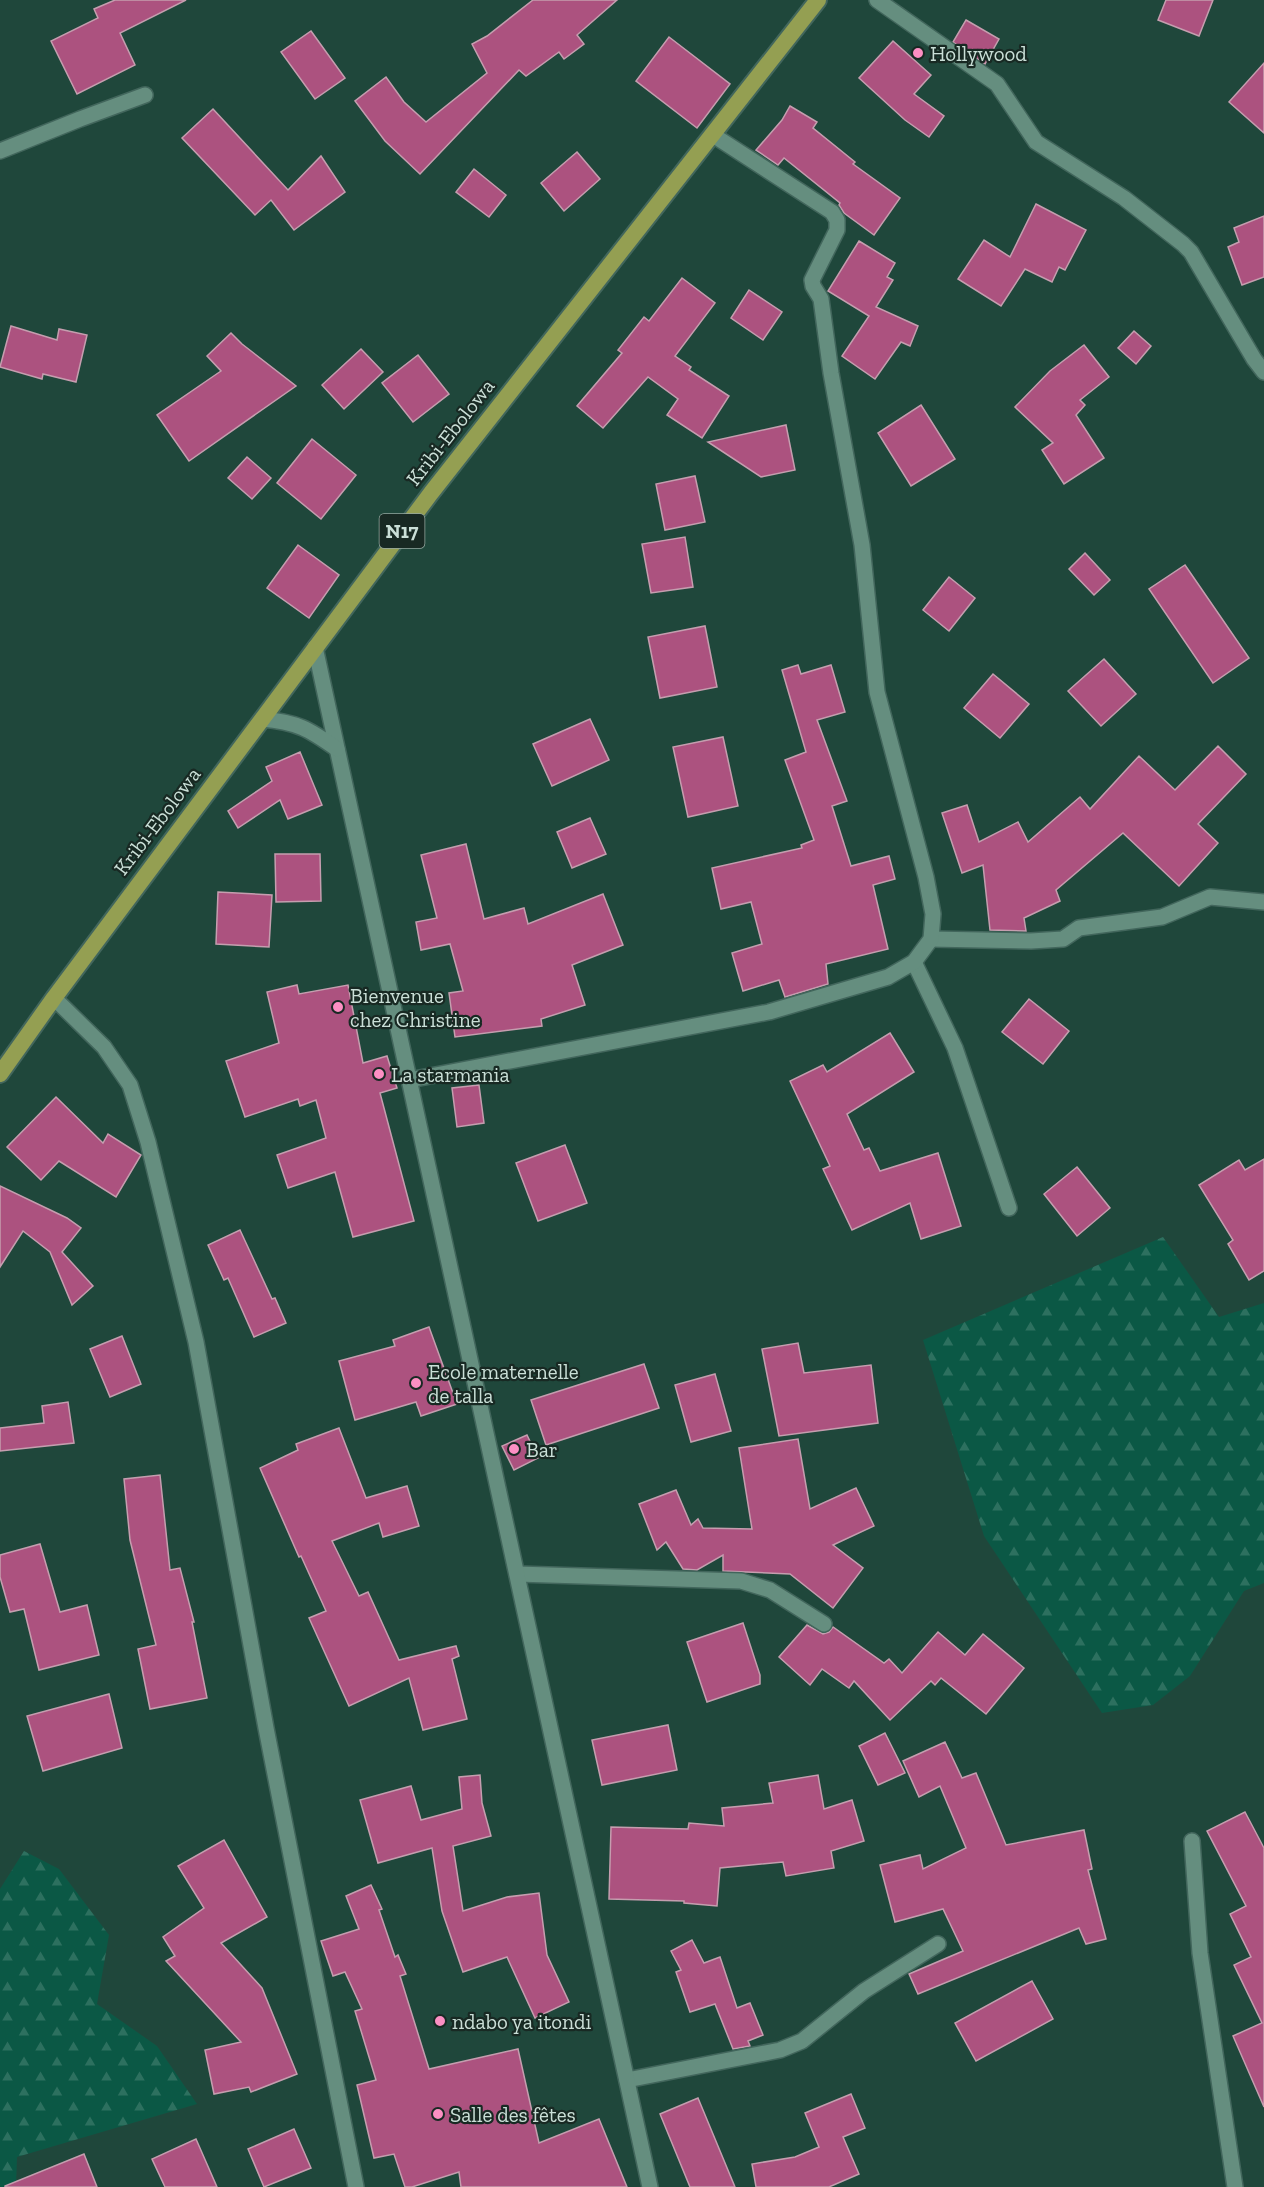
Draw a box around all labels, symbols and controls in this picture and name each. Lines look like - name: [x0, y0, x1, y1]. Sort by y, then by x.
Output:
- place label: Hollywood: [930, 41, 1027, 66]
- marker: Hollywood: [911, 46, 925, 60]
- street label: Kribi-Ebolowa: [401, 374, 499, 490]
- road number: N17: [380, 514, 424, 548]
- street label: Kribi-Ebolowa: [108, 762, 206, 880]
- place label: Bienvenue chez Christine: [350, 983, 481, 1032]
- marker: Bienvenue chez Christine: [331, 1000, 345, 1014]
- place label: La starmania: [391, 1062, 510, 1087]
- marker: La starmania: [372, 1067, 386, 1081]
- place label: Ecole maternelle de talla: [428, 1359, 579, 1408]
- marker: Ecole maternelle de talla: [409, 1376, 423, 1390]
- place label: Bar: [526, 1437, 558, 1462]
- marker: Bar: [507, 1442, 521, 1456]
- place label: ndabo ya itondi: [452, 2009, 592, 2034]
- marker: ndabo ya itondi: [433, 2014, 447, 2028]
- place label: Salle des fêtes: [450, 2102, 576, 2127]
- marker: Salle des fêtes: [431, 2107, 445, 2121]

